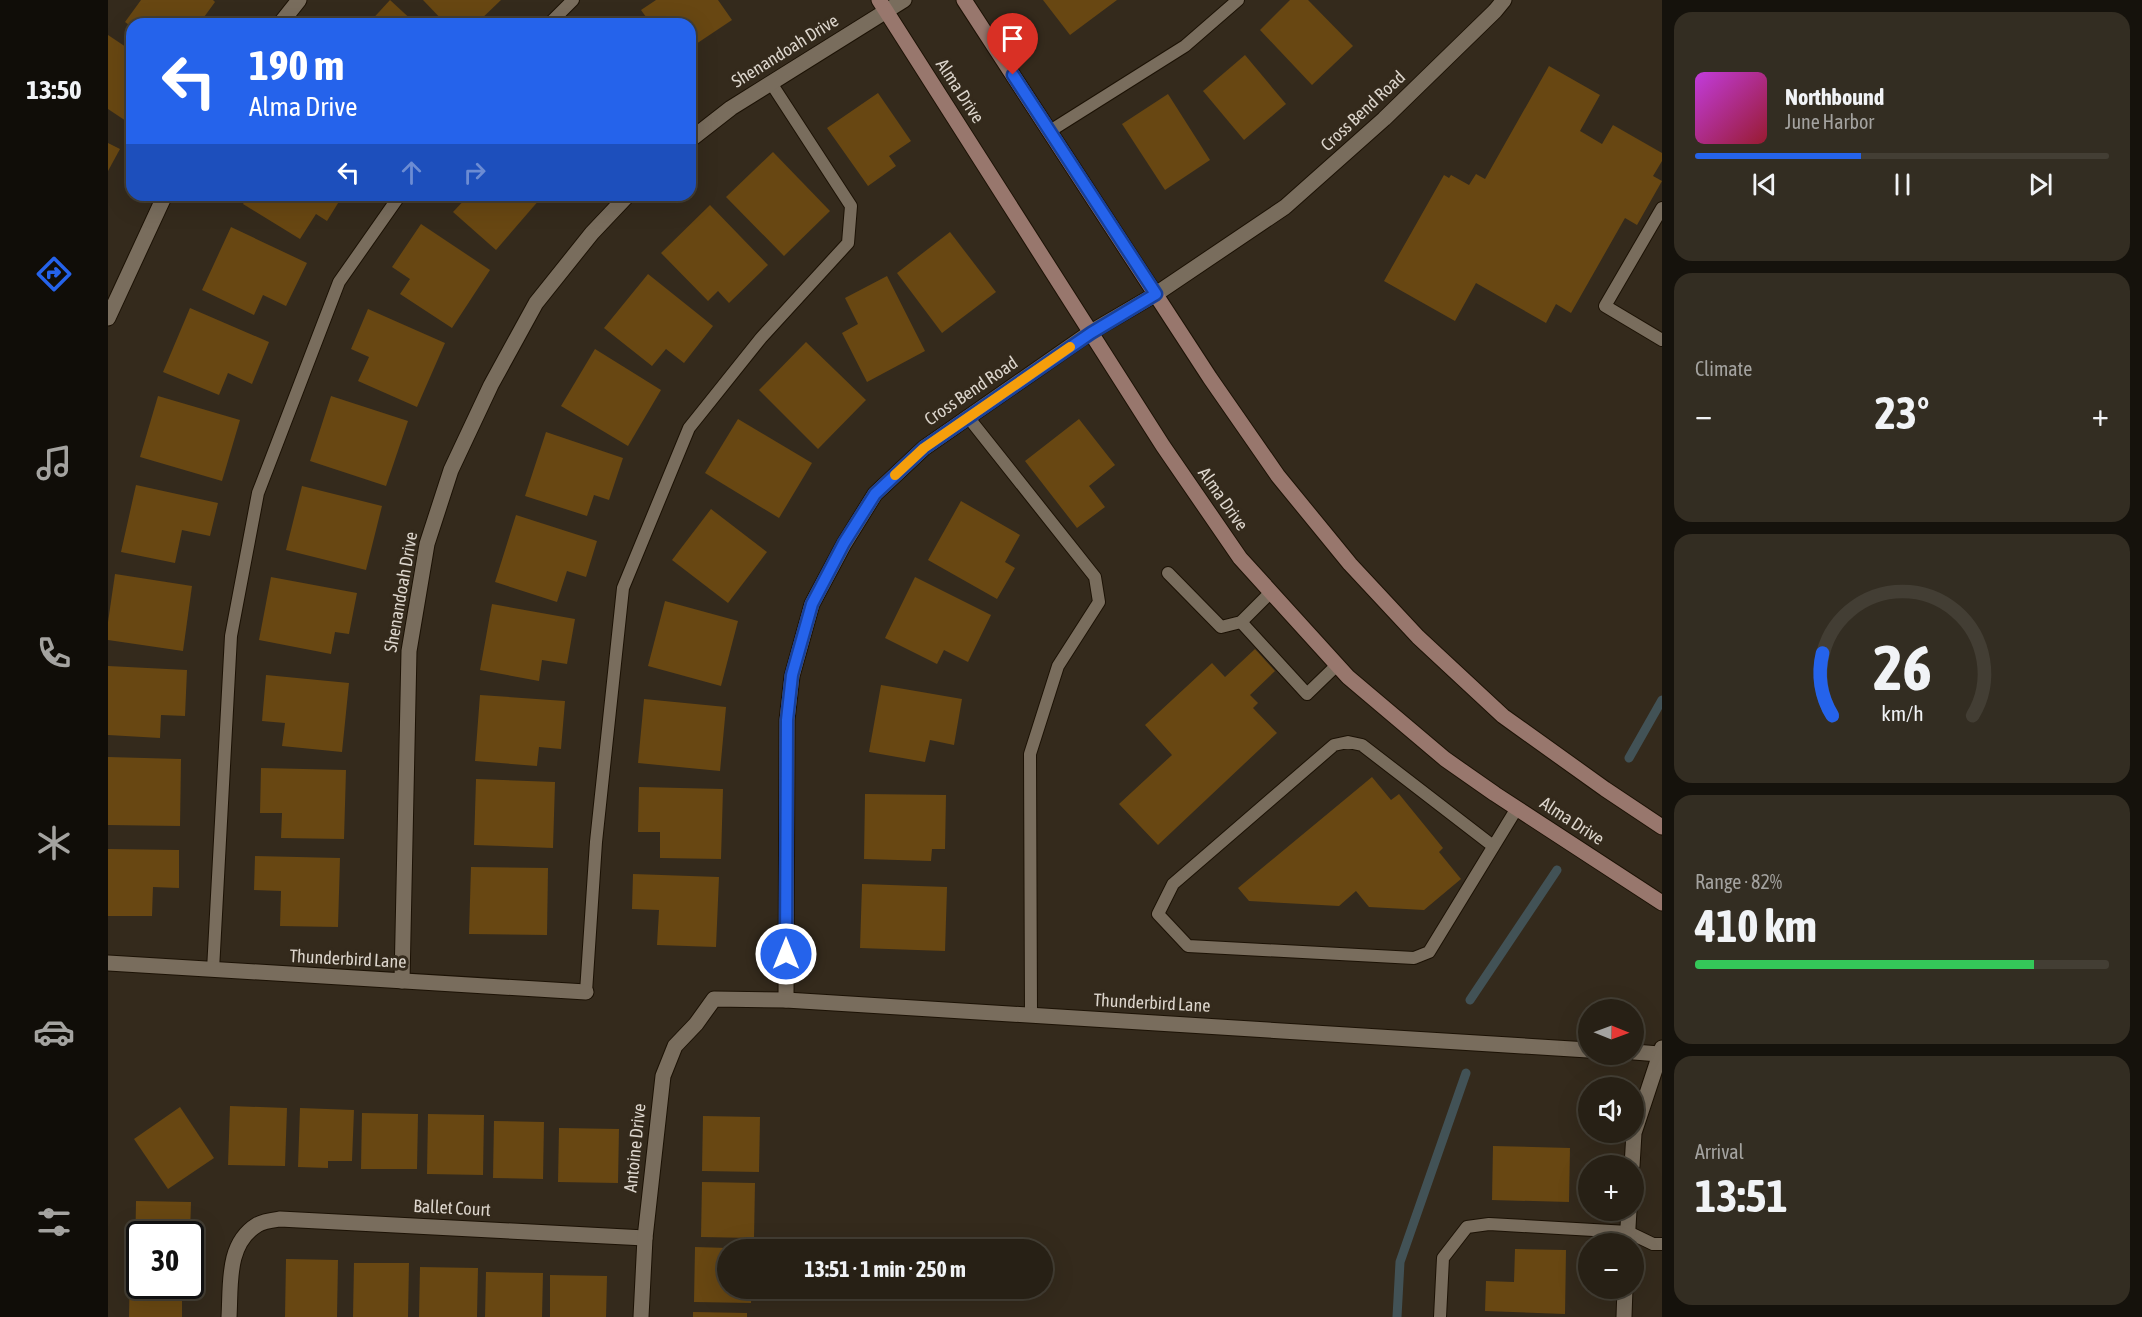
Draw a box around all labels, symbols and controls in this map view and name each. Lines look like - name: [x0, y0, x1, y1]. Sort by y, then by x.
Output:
- street label: Shenandoah Drive: [728, 9, 842, 92]
- pin: [987, 13, 1038, 75]
- icon: arrive: [996, 22, 1029, 55]
- text: 190 m: [249, 41, 344, 89]
- icon: left: [150, 42, 228, 120]
- street label: Alma Drive: [932, 55, 989, 127]
- street label: Cross Bend Road: [1316, 66, 1409, 155]
- text: 13:50: [26, 74, 82, 105]
- text: Northbound: [1785, 84, 1884, 110]
- text: Alma Drive: [249, 91, 358, 122]
- text: June Harbor: [1785, 110, 1874, 133]
- icon: left: [332, 156, 365, 189]
- icon: ahead: [395, 156, 428, 189]
- icon: right: [458, 156, 491, 189]
- icon: previous: [1748, 168, 1781, 201]
- icon: pause: [1886, 168, 1919, 201]
- icon: next: [2024, 168, 2057, 201]
- icon: directions: [33, 253, 75, 295]
- street label: Cross Bend Road: [920, 352, 1021, 429]
- text: Climate: [1695, 357, 1752, 380]
- text: 23°: [1875, 387, 1929, 439]
- text: −: [1695, 395, 1712, 433]
- text: +: [2092, 395, 2109, 433]
- icon: music: [33, 442, 75, 484]
- street label: Alma Drive: [1194, 463, 1253, 534]
- street label: Shenandoah Drive: [380, 530, 421, 654]
- icon: phone: [33, 632, 75, 674]
- text: 26: [1873, 632, 1931, 703]
- text: km/h: [1881, 701, 1923, 726]
- street label: Alma Drive: [1536, 792, 1608, 849]
- icon: climate: [33, 822, 75, 864]
- text: Range · 82%: [1695, 870, 1782, 893]
- text: 410 km: [1695, 900, 1817, 952]
- position arrow: [754, 922, 818, 986]
- street label: Thunderbird Lane: [289, 945, 407, 972]
- street label: Thunderbird Lane: [1093, 989, 1211, 1016]
- north arrow: [1578, 999, 1644, 1065]
- map controls: [1578, 999, 1644, 1299]
- icon: car: [33, 1011, 75, 1053]
- button: sound: [1578, 1077, 1644, 1143]
- street label: Antoine Drive: [619, 1102, 650, 1194]
- text: Arrival: [1695, 1140, 1744, 1163]
- button: +: [1578, 1155, 1644, 1221]
- text: 13:51: [1695, 1170, 1788, 1222]
- street label: Ballet Court: [413, 1195, 491, 1220]
- icon: filters: [33, 1201, 75, 1243]
- speed limit sign: 30: [126, 1221, 204, 1299]
- button: −: [1578, 1233, 1644, 1299]
- text: 13:51 · 1 min · 250 m: [804, 1256, 966, 1282]

